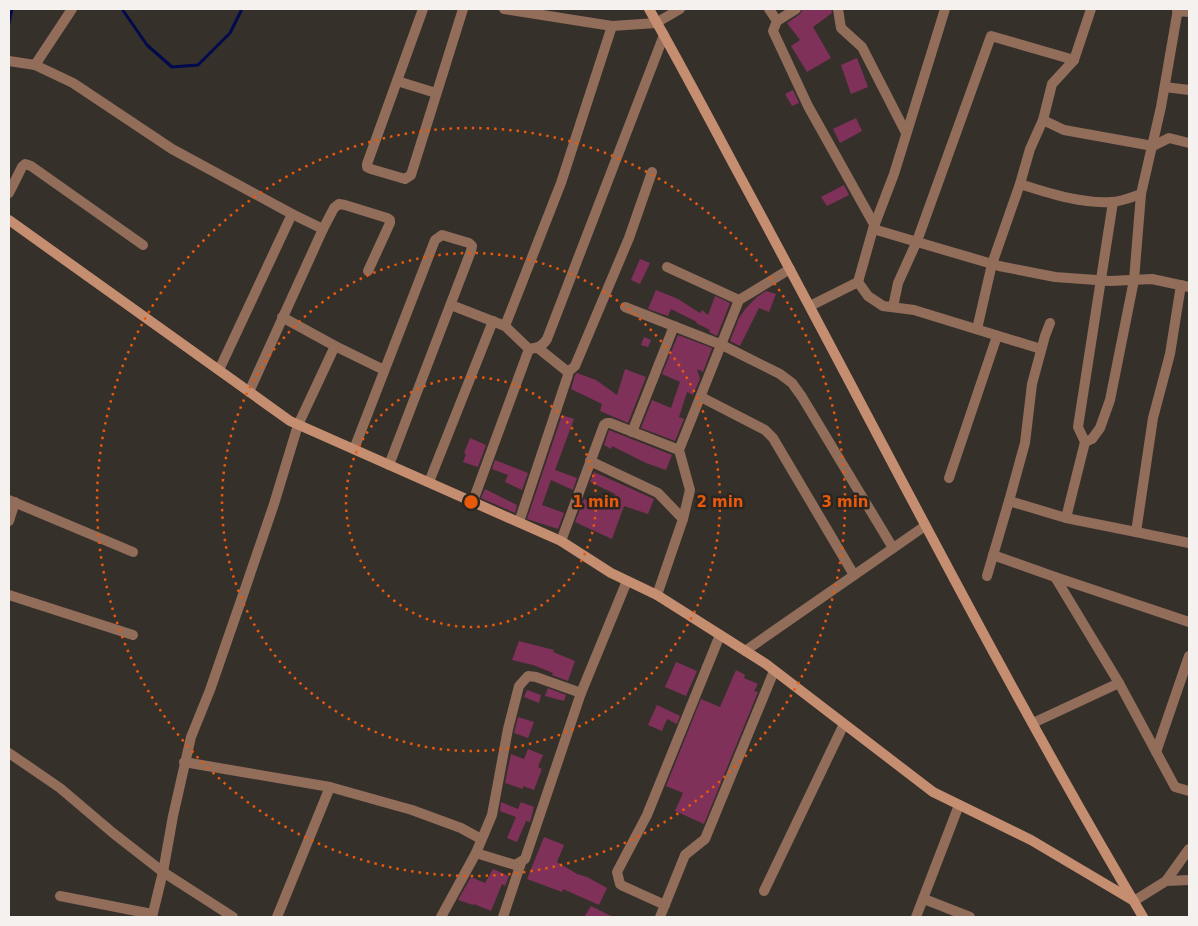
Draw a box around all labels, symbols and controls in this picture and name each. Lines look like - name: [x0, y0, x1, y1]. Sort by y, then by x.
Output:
- centre of rings: [462, 493, 480, 511]
- text: 1 min: [572, 493, 620, 511]
- text: 2 min: [696, 493, 744, 511]
- text: 3 min: [821, 493, 869, 511]

